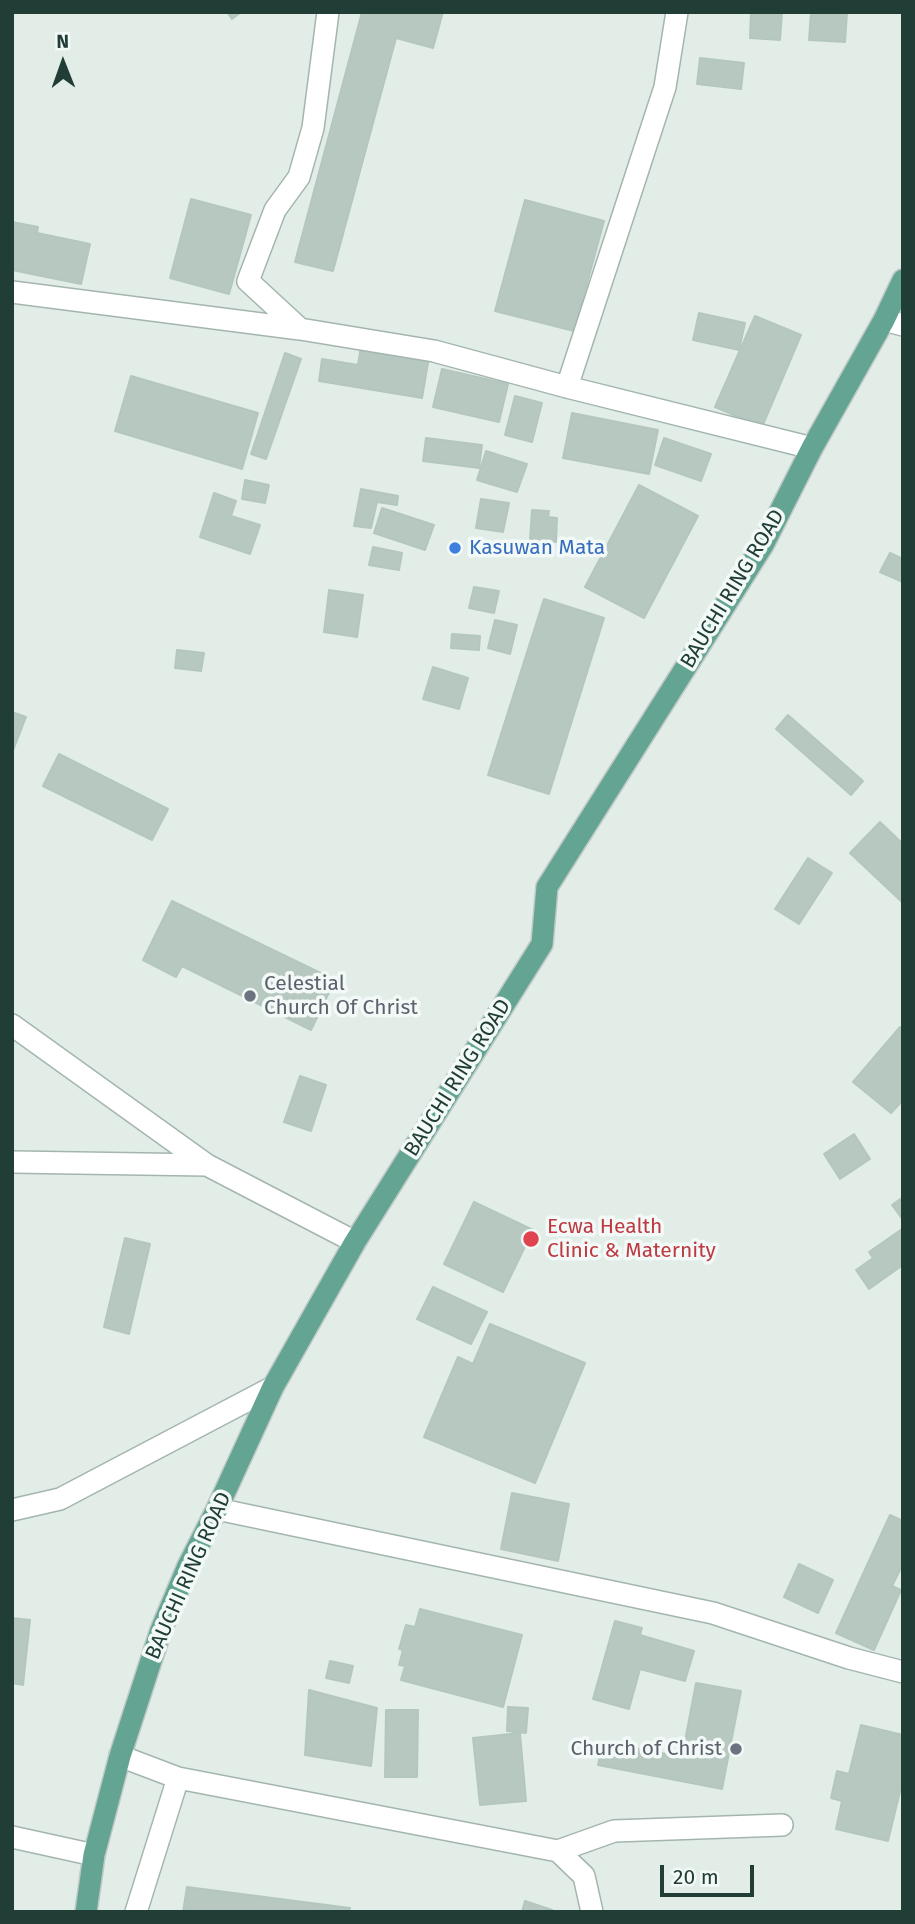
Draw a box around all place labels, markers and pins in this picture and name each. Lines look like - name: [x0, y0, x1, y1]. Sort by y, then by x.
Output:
- place label: Kasuwan Mata: [469, 535, 605, 561]
- marker: Kasuwan Mata: [447, 540, 463, 556]
- place label: Celestial Church Of Christ: [264, 971, 418, 1021]
- marker: Celestial Church Of Christ: [242, 988, 258, 1004]
- place label: Ecwa Health Clinic & Maternity: [547, 1214, 716, 1264]
- marker: Ecwa Health Clinic & Maternity: [521, 1229, 541, 1249]
- place label: Church of Christ: [570, 1736, 722, 1762]
- marker: Church of Christ: [728, 1741, 744, 1757]

